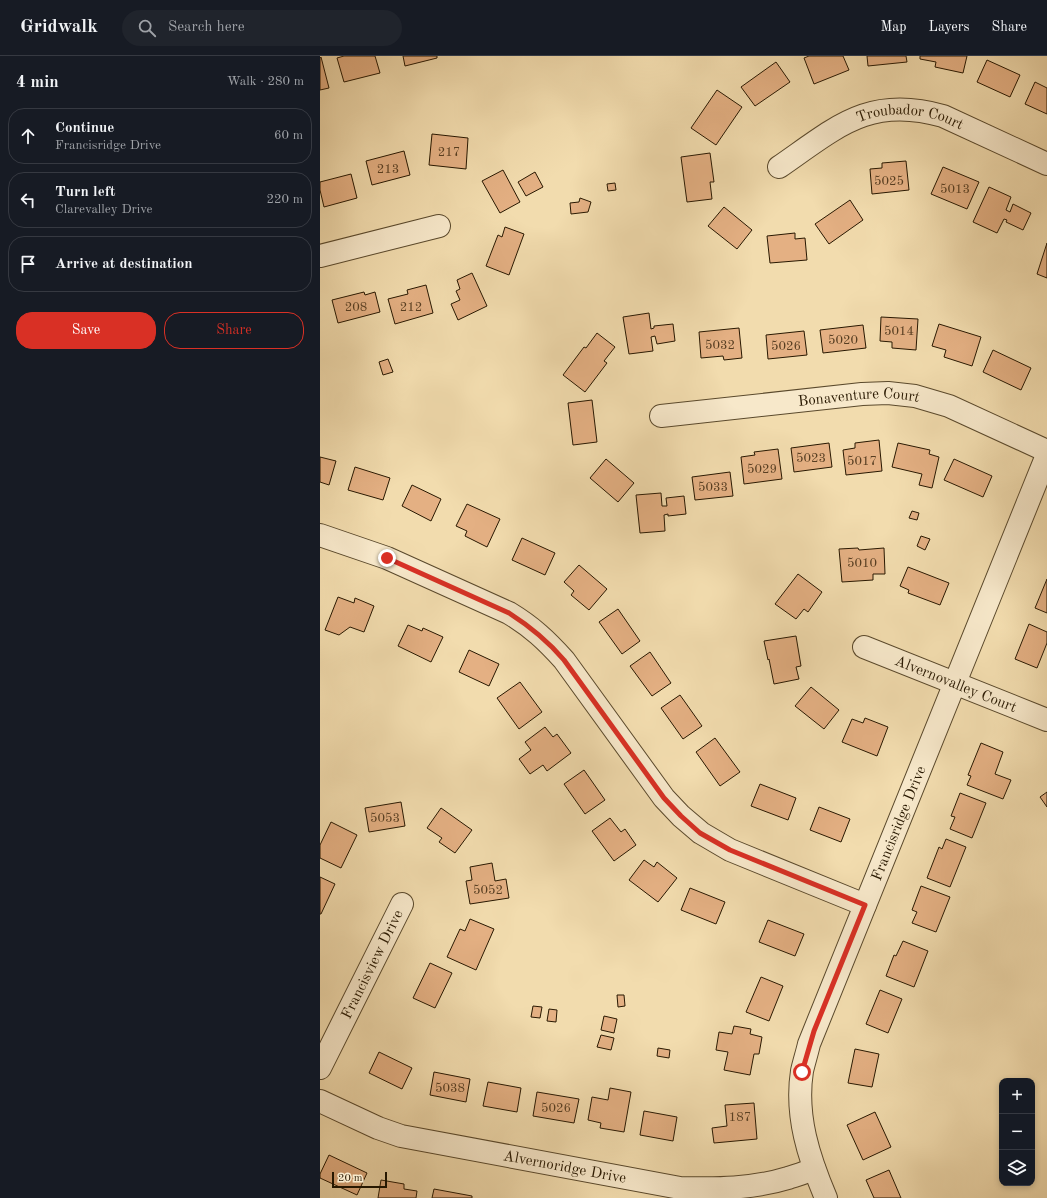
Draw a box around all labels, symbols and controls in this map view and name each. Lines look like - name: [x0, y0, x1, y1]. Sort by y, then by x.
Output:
- search box: [122, 10, 402, 46]
- icon: search: [136, 17, 158, 39]
- text: Gridwalk: [20, 18, 98, 37]
- text: Search here: [168, 20, 245, 35]
- text: Map: [881, 20, 907, 34]
- text: Layers: [929, 20, 970, 34]
- text: Share: [992, 20, 1027, 34]
- text: 4 min: [16, 74, 59, 91]
- text: Walk · 280 m: [227, 75, 304, 88]
- street label: Troubador Court: [855, 103, 965, 133]
- text: Continue: [55, 121, 114, 136]
- icon: ahead: [17, 125, 39, 147]
- text: 60 m: [274, 129, 303, 142]
- text: Francisridge Drive: [55, 139, 161, 152]
- house number: 217: [438, 146, 460, 159]
- house number: 213: [377, 163, 399, 176]
- house number: 5025: [874, 175, 904, 188]
- house number: 5013: [940, 183, 970, 196]
- text: Turn left: [55, 185, 115, 200]
- icon: left: [17, 189, 39, 211]
- text: 220 m: [266, 193, 303, 206]
- text: Clarevalley Drive: [55, 203, 153, 216]
- icon: arrive: [17, 253, 39, 275]
- text: Arrive at destination: [55, 257, 193, 272]
- house number: 208: [345, 301, 367, 314]
- house number: 212: [400, 301, 422, 314]
- button: Save: [16, 312, 156, 349]
- button: Share: [164, 312, 304, 349]
- house number: 5014: [884, 325, 914, 338]
- house number: 5020: [828, 334, 858, 347]
- house number: 5032: [705, 339, 735, 352]
- house number: 5026: [771, 340, 801, 353]
- street label: Bonaventure Court: [797, 386, 921, 410]
- house number: 5023: [796, 452, 826, 465]
- house number: 5017: [847, 455, 877, 468]
- house number: 5029: [747, 463, 777, 476]
- house number: 5033: [698, 481, 728, 494]
- route end: [378, 549, 396, 567]
- house number: 5010: [847, 557, 877, 570]
- street label: Alvernovalley Court: [892, 654, 1018, 716]
- street label: Francisridge Drive: [870, 764, 929, 883]
- house number: 5053: [370, 812, 400, 825]
- house number: 5052: [473, 884, 503, 897]
- street label: Francisview Drive: [340, 908, 407, 1022]
- route start: [793, 1063, 811, 1081]
- map controls: [999, 1078, 1035, 1186]
- button: +: [999, 1078, 1035, 1114]
- house number: 5038: [435, 1082, 465, 1095]
- house number: 5026: [541, 1102, 571, 1115]
- house number: 187: [729, 1111, 751, 1124]
- button: −: [999, 1114, 1035, 1150]
- street label: Alvernoridge Drive: [502, 1149, 627, 1187]
- button: layers: [999, 1150, 1035, 1186]
- scale bar: [332, 1170, 387, 1189]
- text: 20 m: [338, 1173, 363, 1184]

